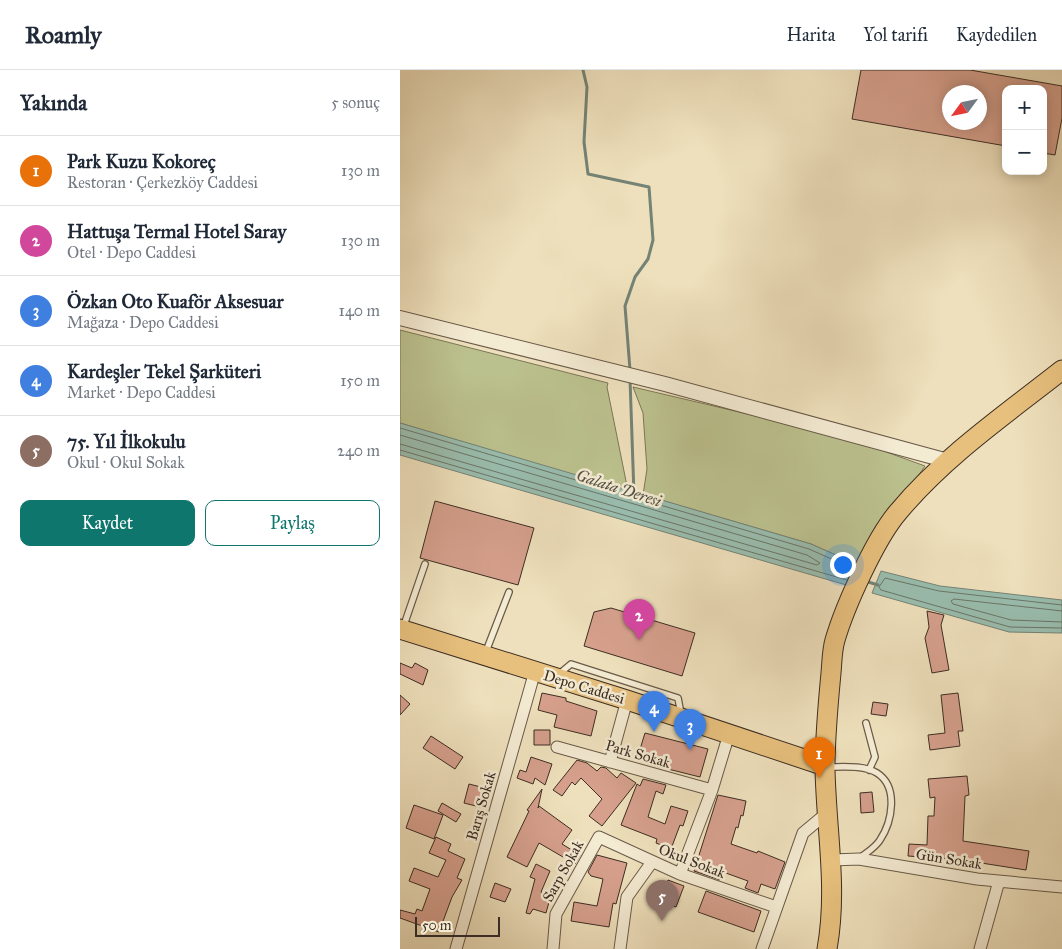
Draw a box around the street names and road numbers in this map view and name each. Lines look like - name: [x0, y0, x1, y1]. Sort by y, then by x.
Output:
- street label: Depo Caddesi: [541, 666, 627, 708]
- street label: Park Sokak: [603, 736, 673, 772]
- street label: Barış Sokak: [463, 769, 499, 843]
- street label: Sarp Sokak: [539, 837, 587, 905]
- street label: Okul Sokak: [656, 840, 728, 882]
- street label: Gün Sokak: [915, 845, 983, 873]

